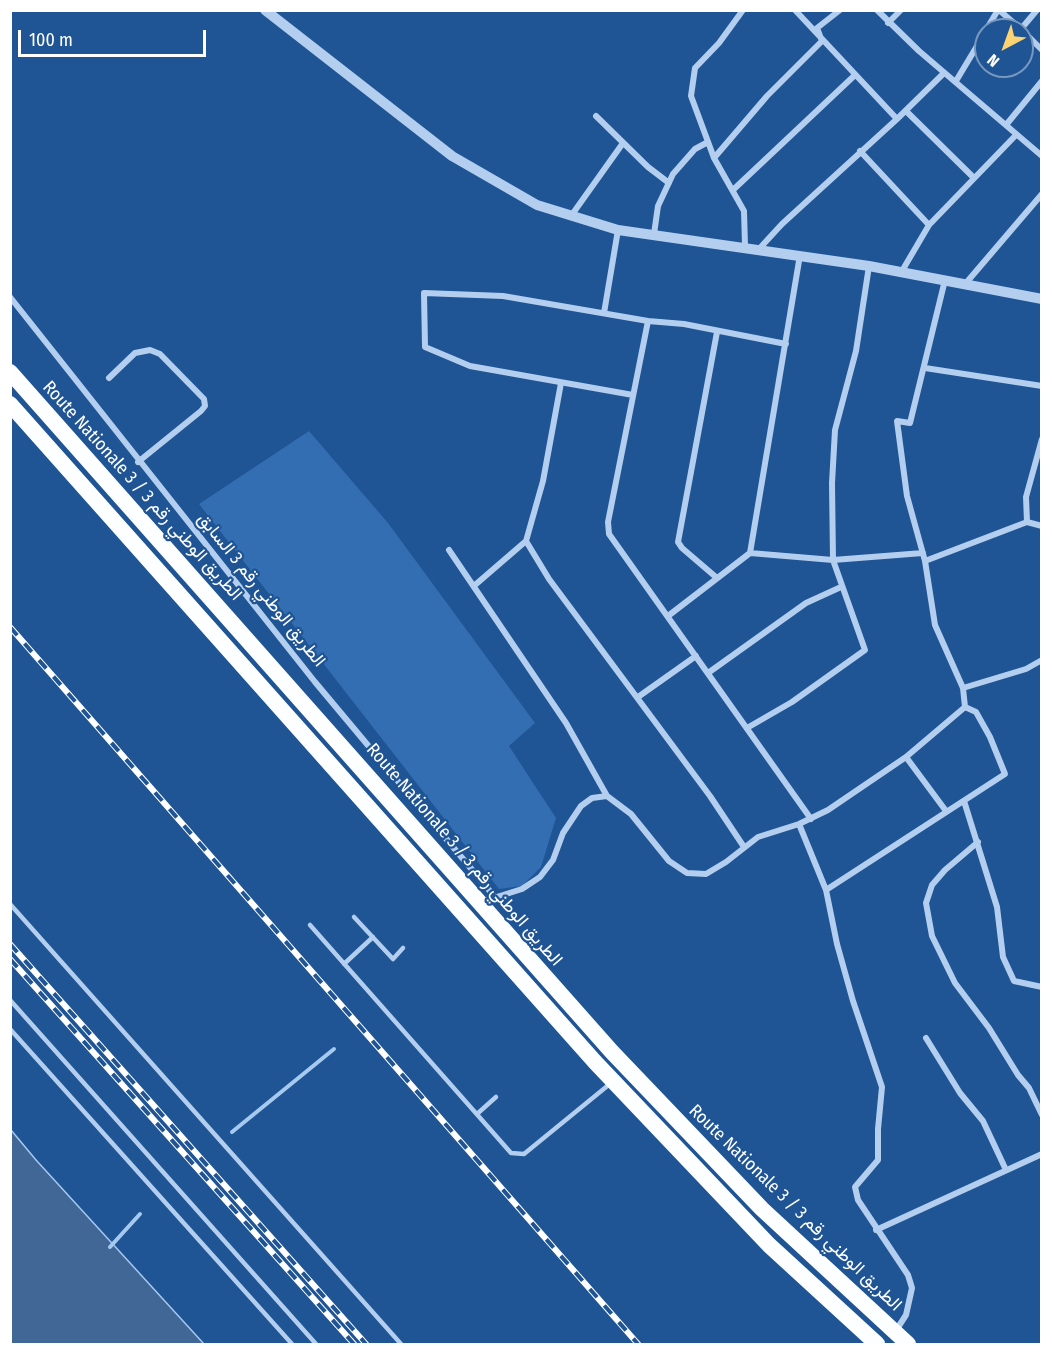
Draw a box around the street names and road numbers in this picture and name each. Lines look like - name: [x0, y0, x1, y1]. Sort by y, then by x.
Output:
- street label: Route Nationale 3 / الطريق الوطني رقم 3: [38, 377, 246, 605]
- street label: الطريق الوطني رقم 3 السابق: [192, 509, 330, 671]
- street label: Route Nationale 3 / الطريق الوطني رقم 3: [361, 739, 567, 971]
- street label: Route Nationale 3 / الطريق الوطني رقم 3: [684, 1100, 906, 1316]

